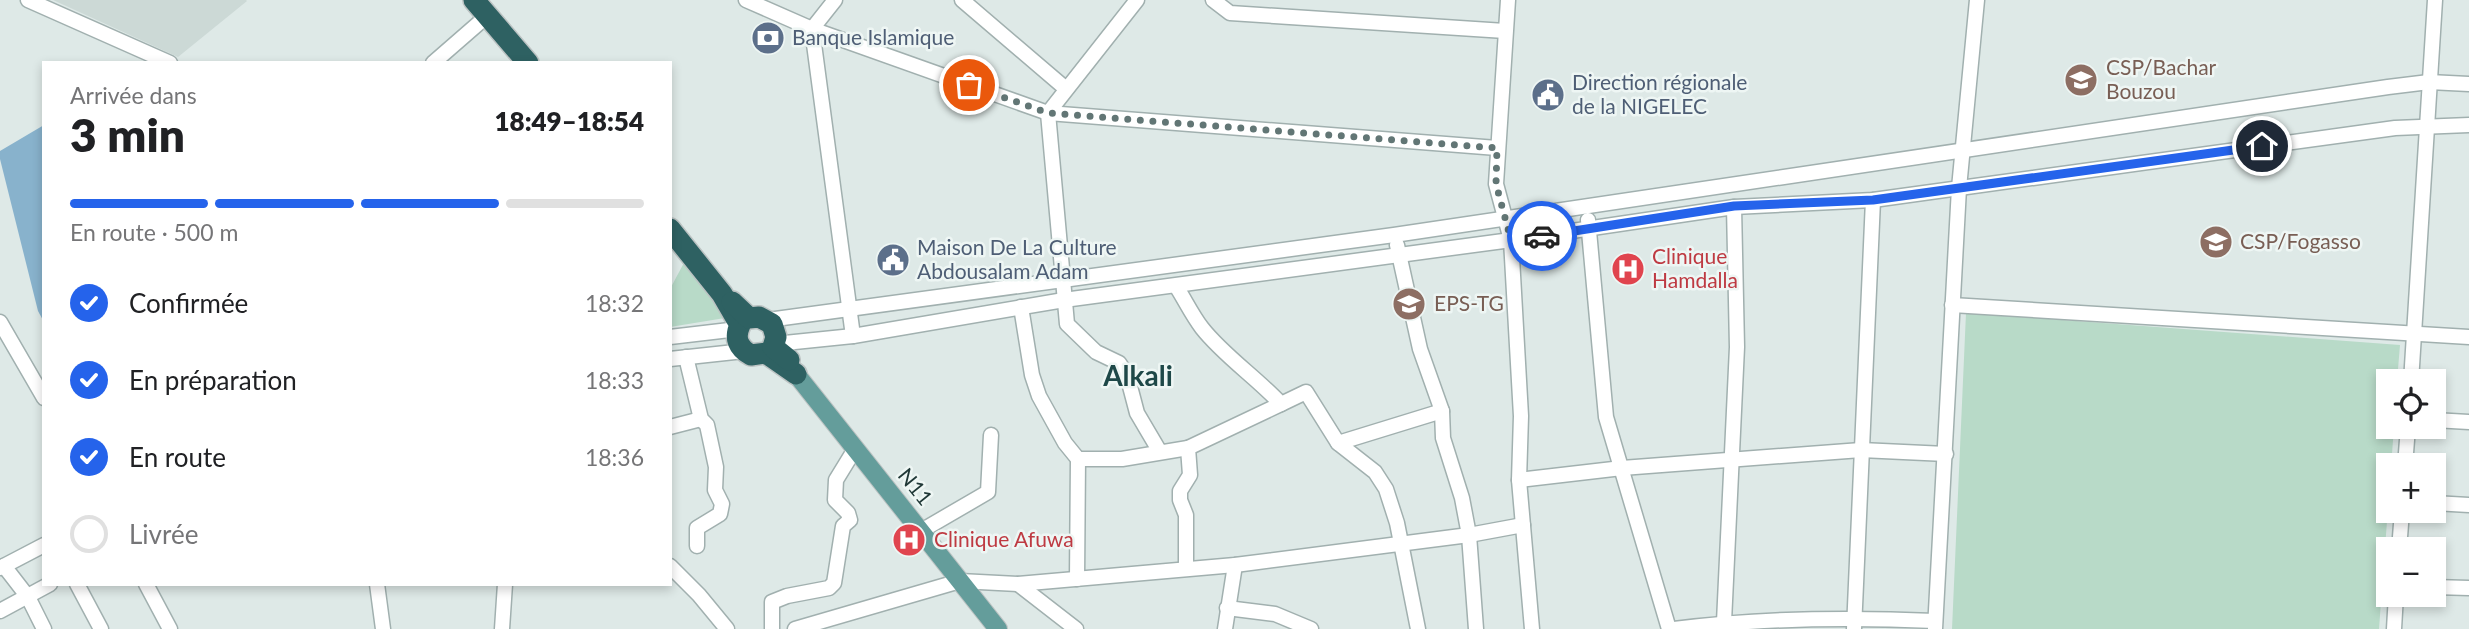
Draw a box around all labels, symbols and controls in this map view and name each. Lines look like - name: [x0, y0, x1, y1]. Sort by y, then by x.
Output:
- bank icon: Banque Islamique: [749, 19, 787, 57]
- place label: Banque Islamique: [792, 24, 954, 49]
- place label: CSP/Bachar Bouzou: [2106, 54, 2217, 103]
- pin: [939, 55, 999, 115]
- school or university icon: CSP/Bachar Bouzou: [2062, 61, 2100, 99]
- icon: bag: [950, 66, 988, 104]
- place label: Direction régionale de la NIGELEC: [1572, 69, 1747, 118]
- public building icon: Direction régionale de la NIGELEC: [1529, 76, 1567, 114]
- text: Arrivée dans: [70, 81, 197, 109]
- text: 18:49–18:54: [494, 105, 644, 137]
- text: 3 min: [70, 107, 185, 162]
- pin: [2232, 116, 2292, 176]
- icon: home: [2243, 127, 2281, 165]
- courier: [1507, 201, 1577, 271]
- icon: car: [1523, 217, 1561, 255]
- text: En route · 500 m: [70, 218, 238, 246]
- school or university icon: CSP/Fogasso: [2197, 223, 2235, 261]
- place label: CSP/Fogasso: [2240, 228, 2361, 253]
- place label: Maison De La Culture Abdousalam Adam: [917, 234, 1117, 283]
- public building icon: Maison De La Culture Abdousalam Adam: [874, 241, 912, 279]
- place label: Clinique Hamdalla: [1652, 243, 1738, 292]
- hospital icon: Clinique Hamdalla: [1609, 250, 1647, 288]
- icon: check: [70, 284, 108, 322]
- school or university icon: EPS-TG: [1390, 285, 1428, 323]
- text: Confirmée: [129, 287, 248, 319]
- text: 18:32: [585, 289, 644, 317]
- place label: EPS-TG: [1434, 290, 1504, 315]
- district label: Alkali: [1102, 358, 1173, 392]
- icon: check: [70, 361, 108, 399]
- text: En préparation: [129, 364, 297, 396]
- text: 18:33: [585, 366, 644, 394]
- map controls: [2376, 369, 2446, 607]
- button: locate: [2376, 369, 2446, 439]
- icon: check: [70, 438, 108, 476]
- text: En route: [129, 441, 226, 473]
- text: 18:36: [585, 443, 644, 471]
- button: +: [2376, 453, 2446, 523]
- street label: N11: [894, 462, 939, 510]
- text: Livrée: [129, 518, 198, 550]
- hospital icon: Clinique Afuwa: [890, 521, 928, 559]
- place label: Clinique Afuwa: [934, 526, 1074, 551]
- button: −: [2376, 537, 2446, 607]

